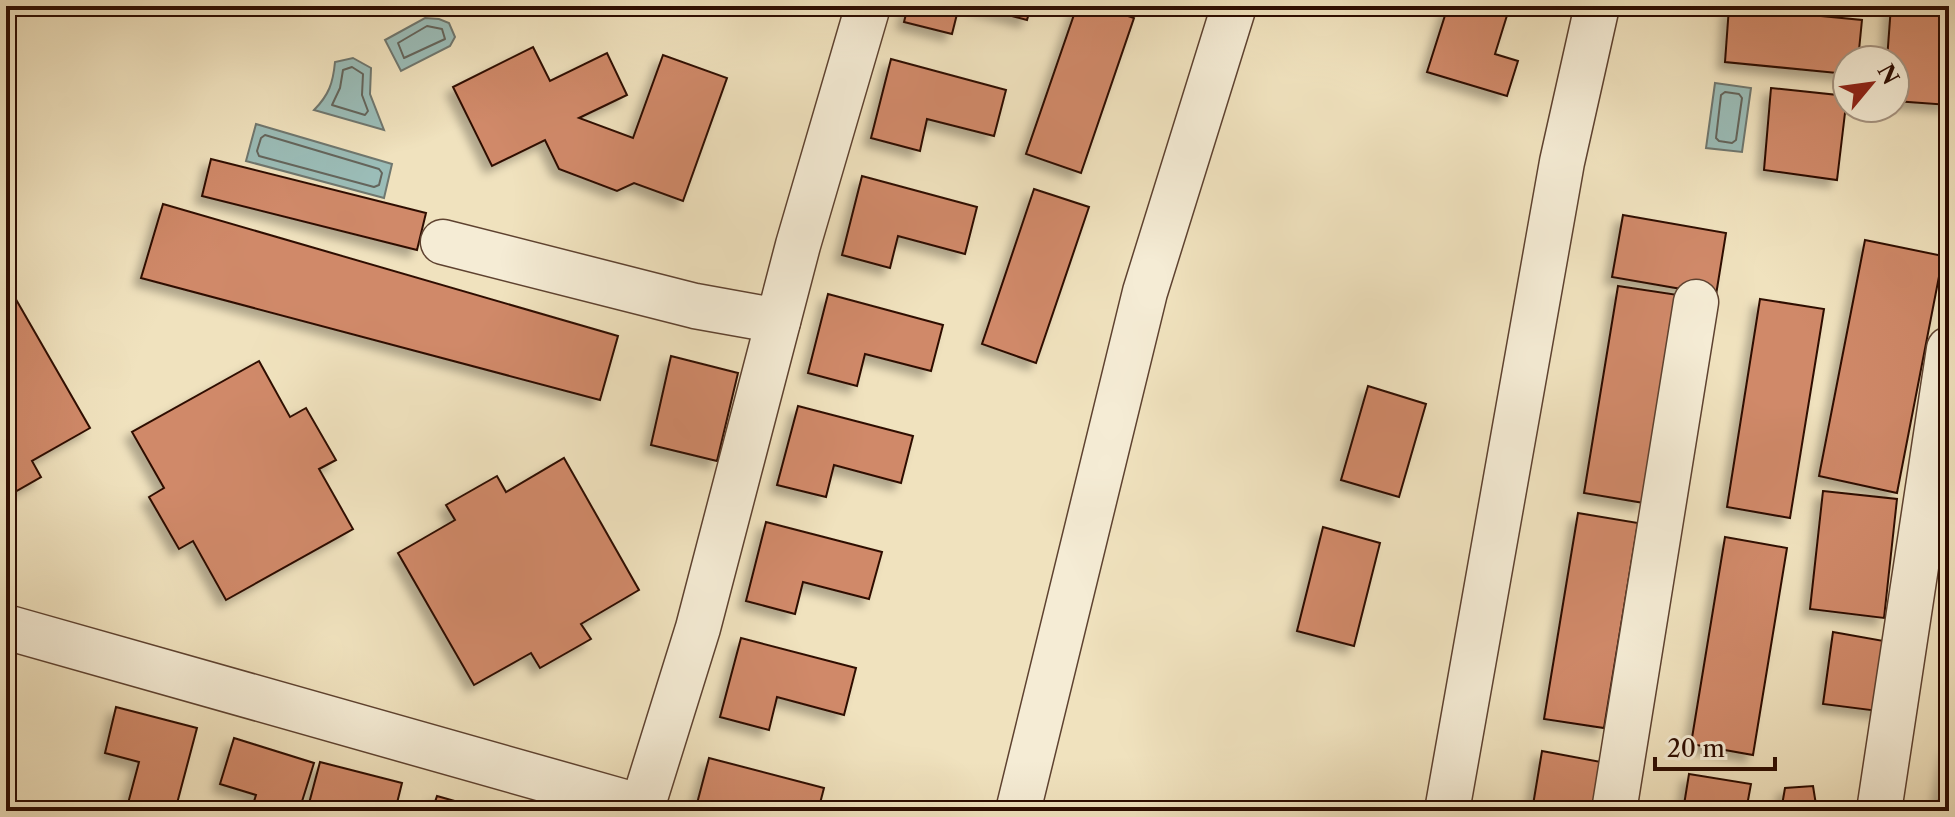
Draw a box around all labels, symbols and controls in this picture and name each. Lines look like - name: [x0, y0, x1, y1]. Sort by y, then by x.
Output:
- north arrow: [1831, 44, 1911, 124]
- text: N: [1872, 60, 1904, 89]
- scale bar: [1655, 721, 1775, 771]
- text: 20 m: [1667, 734, 1725, 763]

